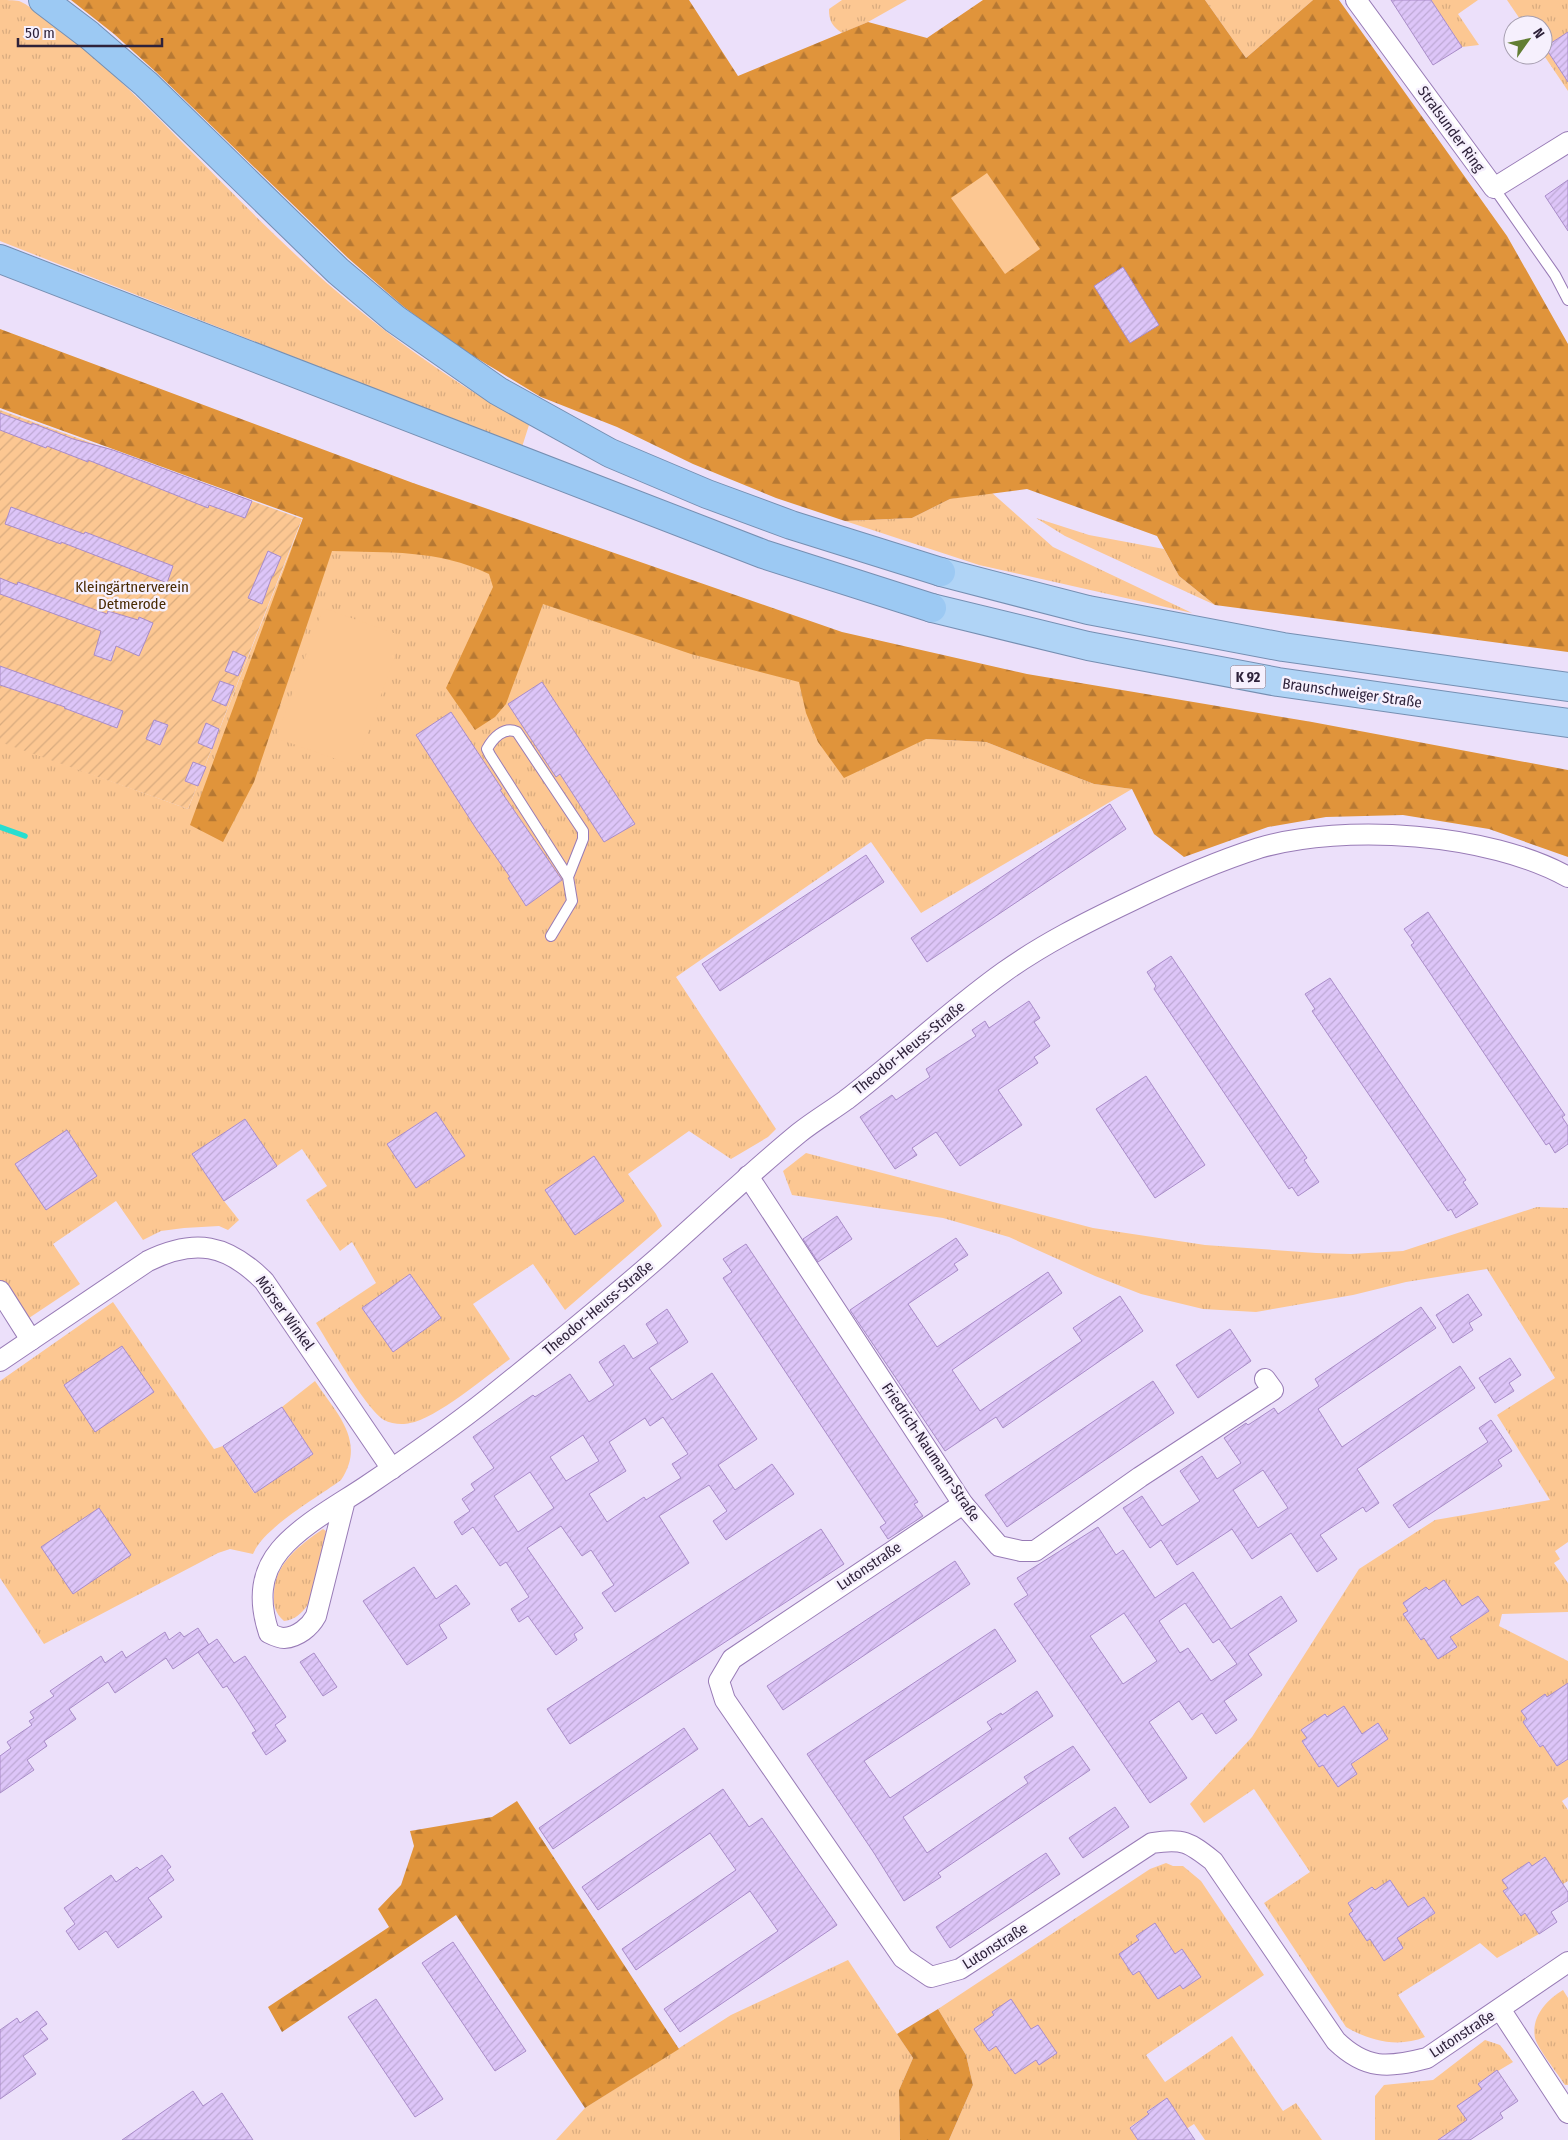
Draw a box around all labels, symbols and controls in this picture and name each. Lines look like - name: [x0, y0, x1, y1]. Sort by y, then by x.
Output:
- scale bar: [18, 15, 161, 47]
- north arrow: [1503, 15, 1553, 65]
- text: 50 m: [25, 24, 55, 42]
- text: N: [1529, 25, 1548, 41]
- street label: Stralsunder Ring: [1414, 83, 1488, 175]
- park label: Kleingärtnerverein Detmerode: [75, 578, 189, 613]
- road number: K 92: [1230, 666, 1266, 689]
- street label: Braunschweiger Straße: [1281, 674, 1423, 712]
- street label: Theodor-Heuss-Straße: [850, 998, 968, 1098]
- street label: Theodor-Heuss-Straße: [539, 1257, 657, 1359]
- street label: Mörser Winkel: [252, 1272, 318, 1354]
- street label: Friedrich-Naumann-Straße: [878, 1379, 984, 1525]
- street label: Lutonstraße: [833, 1538, 905, 1594]
- street label: Lutonstraße: [959, 1919, 1031, 1973]
- street label: Lutonstraße: [1426, 2006, 1498, 2062]

